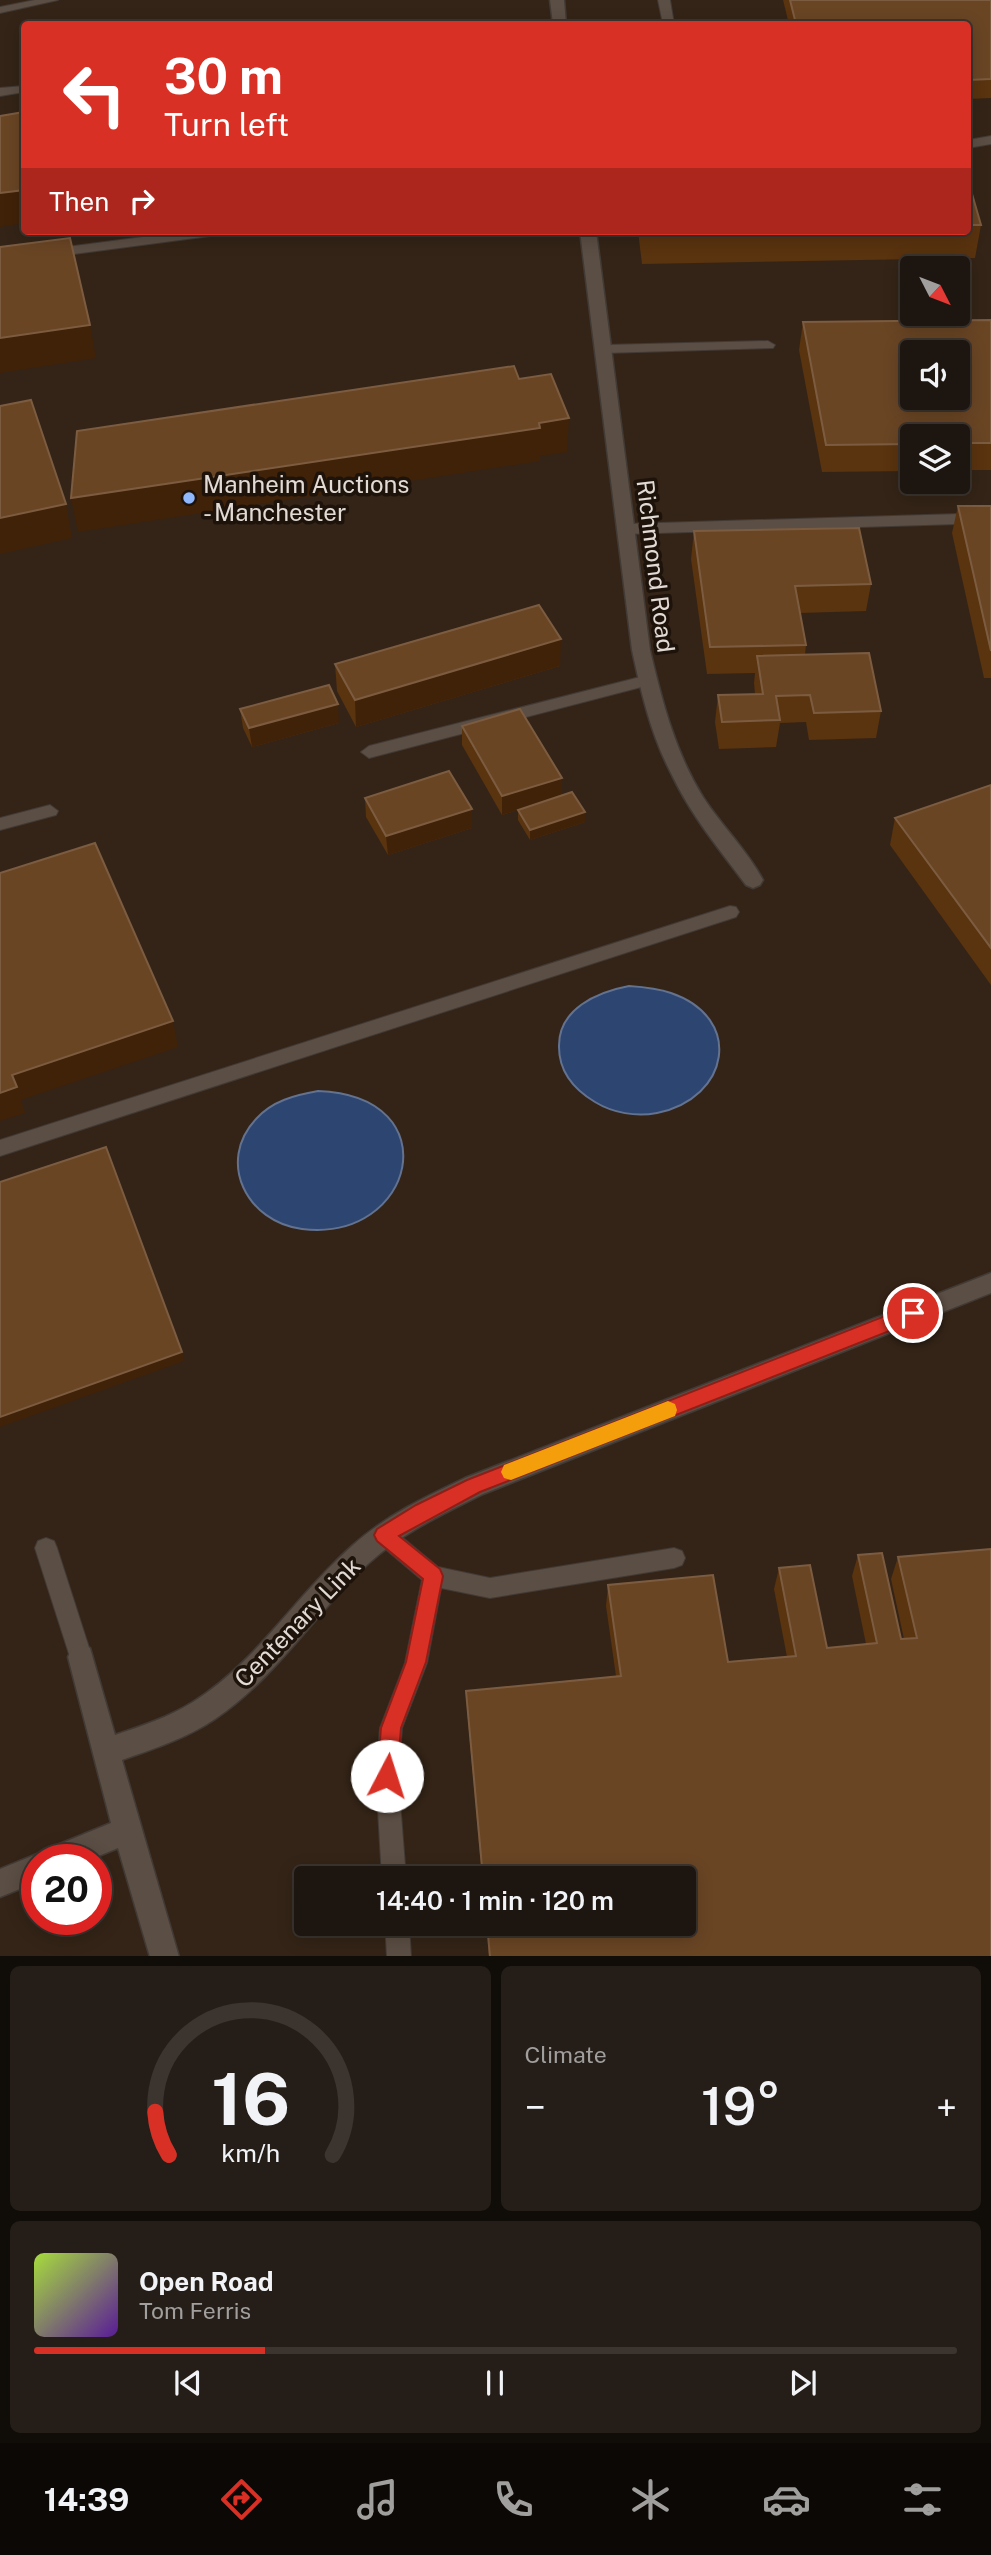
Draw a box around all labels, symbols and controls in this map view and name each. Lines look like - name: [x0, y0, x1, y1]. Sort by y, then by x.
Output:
- text: 30 m: [164, 47, 283, 105]
- icon: left: [49, 49, 140, 140]
- text: Turn left: [164, 106, 289, 143]
- icon: right: [123, 182, 161, 220]
- text: Then: [49, 186, 109, 217]
- north arrow: [900, 256, 970, 326]
- map controls: [900, 256, 970, 494]
- button: sound: [900, 340, 970, 410]
- button: layers: [900, 424, 970, 494]
- place label: Manheim Auctions - Manchester: [203, 470, 409, 526]
- street label: Richmond Road: [632, 478, 680, 654]
- marker: Manheim Auctions - Manchester: [181, 490, 197, 506]
- pin: [883, 1283, 943, 1343]
- icon: arrive: [894, 1294, 932, 1332]
- street label: Centenary Link: [228, 1552, 366, 1692]
- position arrow: [350, 1739, 424, 1813]
- speed limit sign: 20: [21, 1844, 112, 1935]
- text: 14:40 · 1 min · 120 m: [376, 1885, 614, 1916]
- text: Climate: [525, 2041, 607, 2068]
- text: 16: [211, 2056, 290, 2141]
- text: 19°: [701, 2076, 781, 2137]
- text: −: [525, 2085, 546, 2130]
- text: +: [936, 2085, 957, 2130]
- text: km/h: [221, 2137, 280, 2167]
- text: Open Road: [139, 2266, 274, 2297]
- text: Tom Ferris: [139, 2297, 251, 2324]
- icon: previous: [169, 2364, 207, 2402]
- icon: pause: [476, 2364, 514, 2402]
- icon: next: [784, 2364, 822, 2402]
- icon: directions: [217, 2475, 266, 2524]
- icon: music: [353, 2475, 402, 2524]
- icon: phone: [489, 2475, 538, 2524]
- icon: climate: [626, 2475, 675, 2524]
- icon: car: [762, 2475, 811, 2524]
- icon: filters: [898, 2475, 947, 2524]
- text: 14:39: [44, 2481, 129, 2518]

